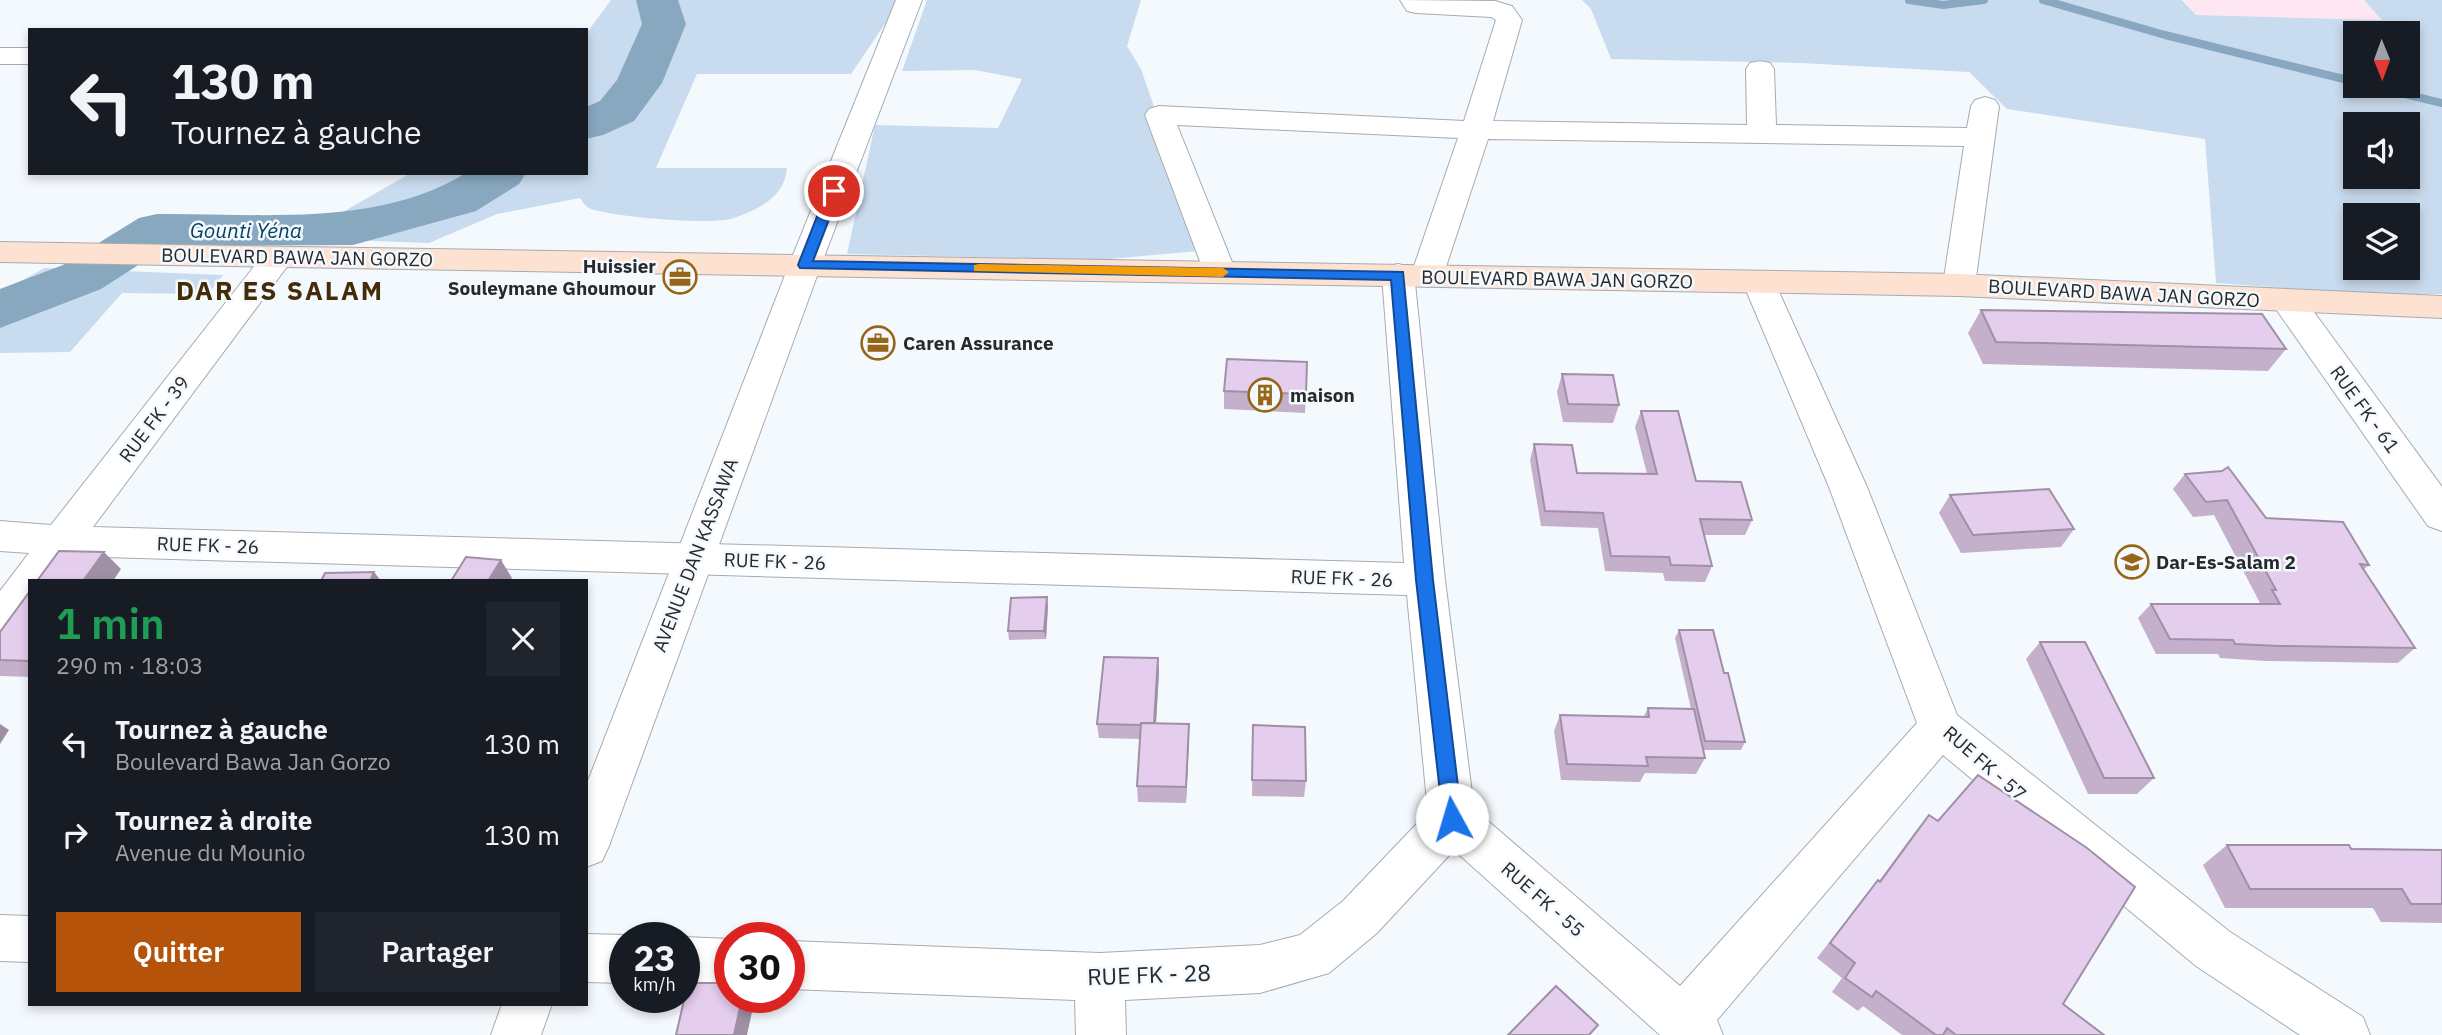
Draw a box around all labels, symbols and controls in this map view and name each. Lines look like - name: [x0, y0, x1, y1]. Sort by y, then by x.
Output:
- north arrow: [2343, 21, 2420, 98]
- map controls: [2343, 21, 2420, 280]
- text: 130 m: [171, 49, 315, 112]
- icon: left: [56, 56, 147, 147]
- text: Tournez à gauche: [171, 111, 422, 153]
- button: sound: [2343, 112, 2420, 189]
- pin: [804, 161, 864, 221]
- icon: arrive: [815, 172, 853, 210]
- button: layers: [2343, 203, 2420, 280]
- water label: Gounti Yéna: [190, 216, 302, 244]
- street label: BOULEVARD BAWA JAN GORZO: [161, 243, 433, 271]
- place label: Huissier Souleymane Ghoumour: [448, 254, 656, 300]
- office icon: Huissier Souleymane Ghoumour: [661, 258, 699, 296]
- street label: BOULEVARD BAWA JAN GORZO: [1421, 265, 1693, 293]
- district label: DAR ES SALAM: [176, 273, 384, 307]
- street label: BOULEVARD BAWA JAN GORZO: [1988, 274, 2260, 312]
- office icon: Caren Assurance: [859, 324, 897, 362]
- place label: Caren Assurance: [903, 331, 1054, 355]
- street label: RUE FK - 61: [2325, 361, 2405, 457]
- street label: RUE FK - 39: [114, 371, 194, 467]
- building icon: maison: [1246, 376, 1284, 414]
- place label: maison: [1290, 383, 1355, 407]
- street label: AVENUE DAN KASSAWA: [647, 455, 743, 655]
- street label: RUE FK - 26: [156, 531, 260, 559]
- school or university icon: Dar-Es-Salam 2: [2113, 543, 2151, 581]
- street label: RUE FK - 26: [723, 547, 827, 575]
- place label: Dar-Es-Salam 2: [2156, 550, 2296, 574]
- street label: RUE FK - 26: [1290, 564, 1394, 592]
- text: 1 min: [56, 596, 165, 651]
- button: close: [486, 602, 560, 676]
- text: 290 m · 18:03: [56, 650, 203, 680]
- text: Tournez à gauche: [115, 712, 328, 746]
- street label: RUE FK - 57: [1938, 720, 2032, 806]
- icon: left: [56, 725, 94, 763]
- text: 130 m: [484, 727, 560, 761]
- text: Boulevard Bawa Jan Gorzo: [115, 746, 391, 776]
- position arrow: [1415, 782, 1489, 856]
- text: Tournez à droite: [115, 803, 312, 837]
- icon: right: [56, 816, 94, 854]
- text: 130 m: [484, 818, 560, 852]
- text: Avenue du Mounio: [115, 837, 305, 867]
- street label: RUE FK - 55: [1496, 856, 1590, 942]
- button: Quitter: [56, 912, 301, 992]
- button: Partager: [315, 912, 560, 992]
- speed limit sign: 30: [714, 922, 805, 1013]
- text: 23: [633, 935, 676, 981]
- street label: RUE FK - 28: [1087, 957, 1211, 991]
- text: km/h: [633, 973, 676, 996]

